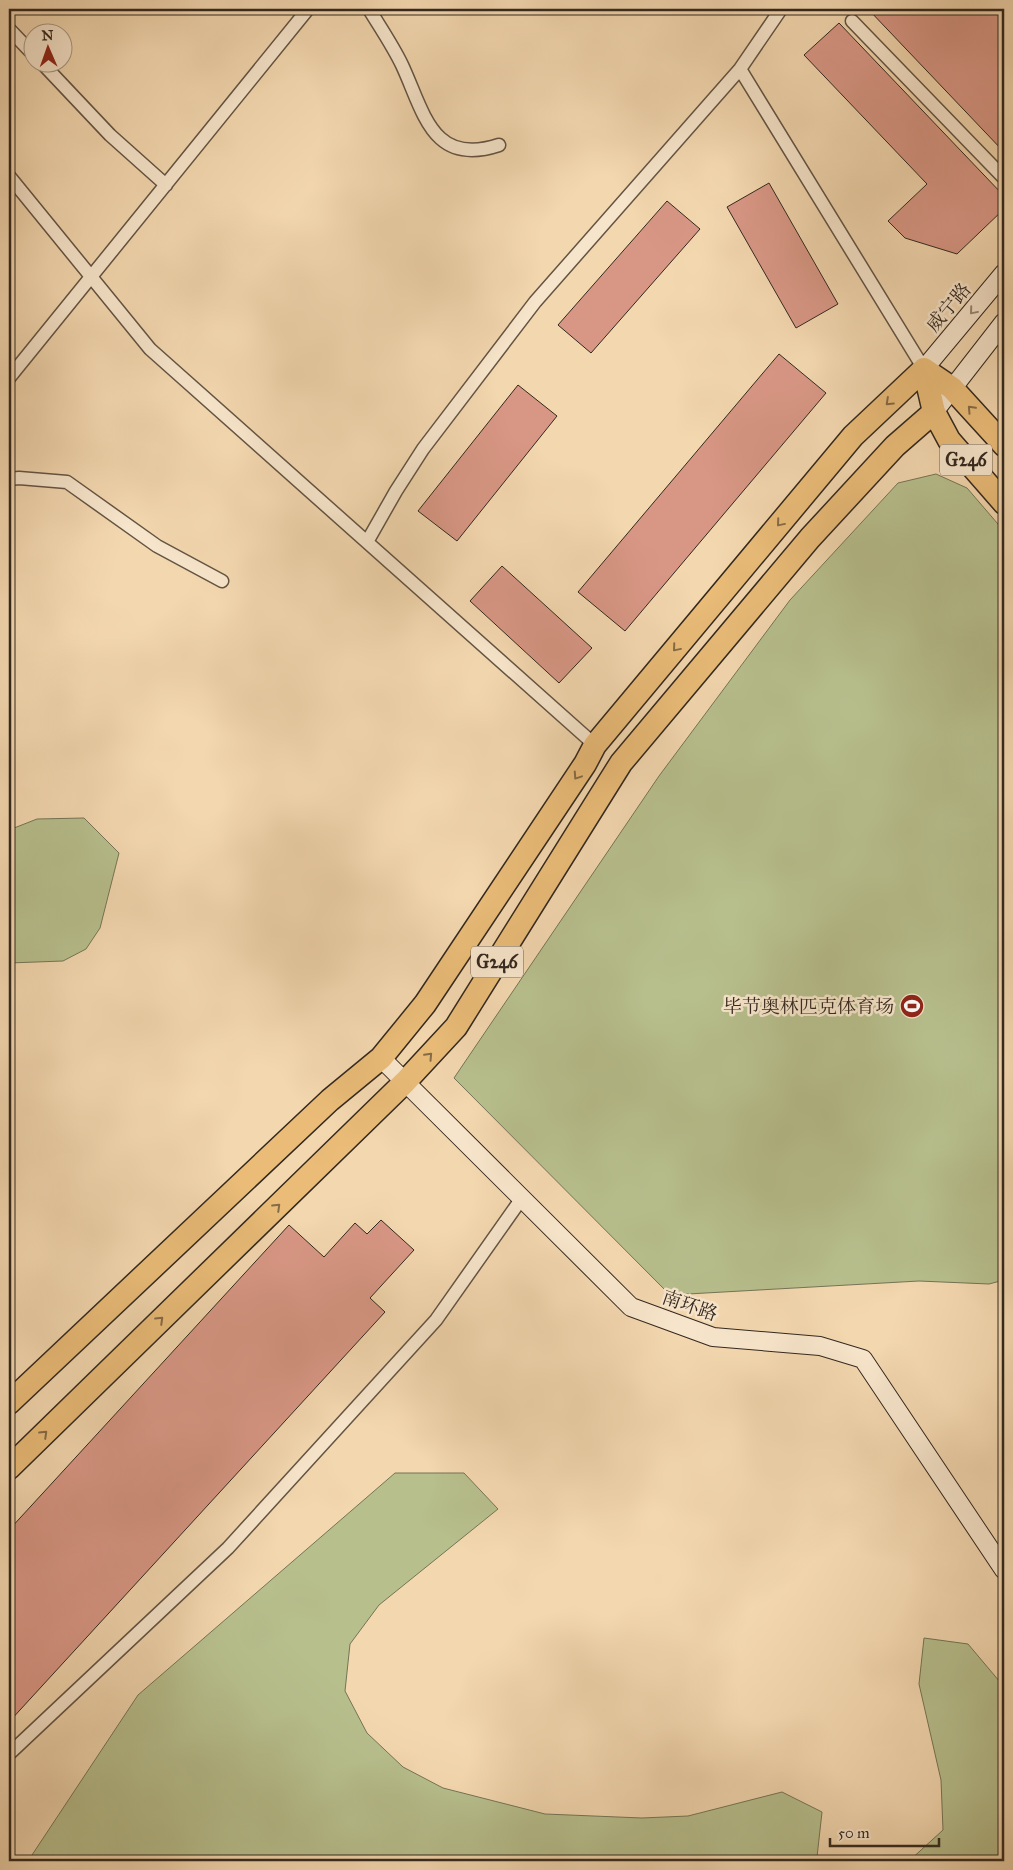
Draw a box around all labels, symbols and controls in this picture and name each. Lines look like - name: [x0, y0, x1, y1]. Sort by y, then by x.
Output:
- north arrow: [22, 22, 72, 72]
- text: N: [41, 27, 54, 44]
- street label: 威宁路: [921, 278, 976, 337]
- one-way arrow: [970, 305, 979, 314]
- one-way arrow: [886, 396, 895, 405]
- one-way arrow: [968, 406, 977, 415]
- road number: G246: [940, 444, 992, 476]
- one-way arrow: [778, 517, 786, 526]
- one-way arrow: [673, 642, 682, 651]
- one-way arrow: [574, 770, 583, 779]
- road number: G246: [471, 946, 523, 978]
- sports icon: 毕节奥林匹克体育场: [899, 993, 925, 1019]
- place label: 毕节奥林匹克体育场: [723, 995, 894, 1018]
- one-way arrow: [423, 1052, 432, 1061]
- one-way arrow: [271, 1204, 280, 1213]
- street label: 南环路: [659, 1285, 721, 1326]
- one-way arrow: [154, 1317, 163, 1326]
- one-way arrow: [38, 1431, 47, 1440]
- scale bar: [830, 1815, 939, 1847]
- text: 50 m: [838, 1824, 870, 1842]

